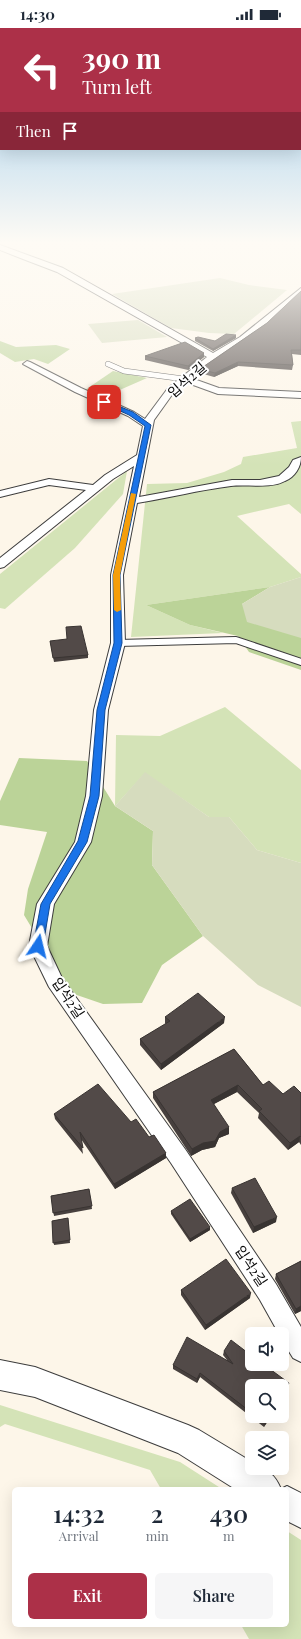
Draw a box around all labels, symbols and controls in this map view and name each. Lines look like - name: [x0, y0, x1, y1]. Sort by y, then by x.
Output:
- text: 14:30: [20, 4, 55, 24]
- text: 390 m: [82, 39, 161, 76]
- icon: left: [16, 44, 68, 96]
- text: Turn left: [82, 75, 152, 99]
- icon: arrive: [59, 120, 81, 142]
- text: Then: [16, 121, 51, 141]
- street label: 입석2길: [163, 358, 210, 402]
- pin: [87, 385, 121, 419]
- icon: arrive: [93, 391, 115, 413]
- position arrow: [17, 925, 59, 967]
- street label: 입석2길: [48, 974, 89, 1022]
- street label: 입석2길: [231, 1242, 272, 1290]
- map controls: [245, 1327, 289, 1475]
- button: sound: [245, 1327, 289, 1371]
- button: search: [245, 1379, 289, 1423]
- button: layers: [245, 1431, 289, 1475]
- text: 14:32: [53, 1497, 105, 1529]
- text: 2: [151, 1497, 163, 1529]
- text: 430: [210, 1497, 248, 1529]
- text: Arrival: [59, 1527, 99, 1544]
- text: min: [146, 1527, 169, 1544]
- text: m: [223, 1527, 235, 1544]
- button: Exit: [28, 1573, 147, 1619]
- button: Share: [155, 1573, 273, 1619]

